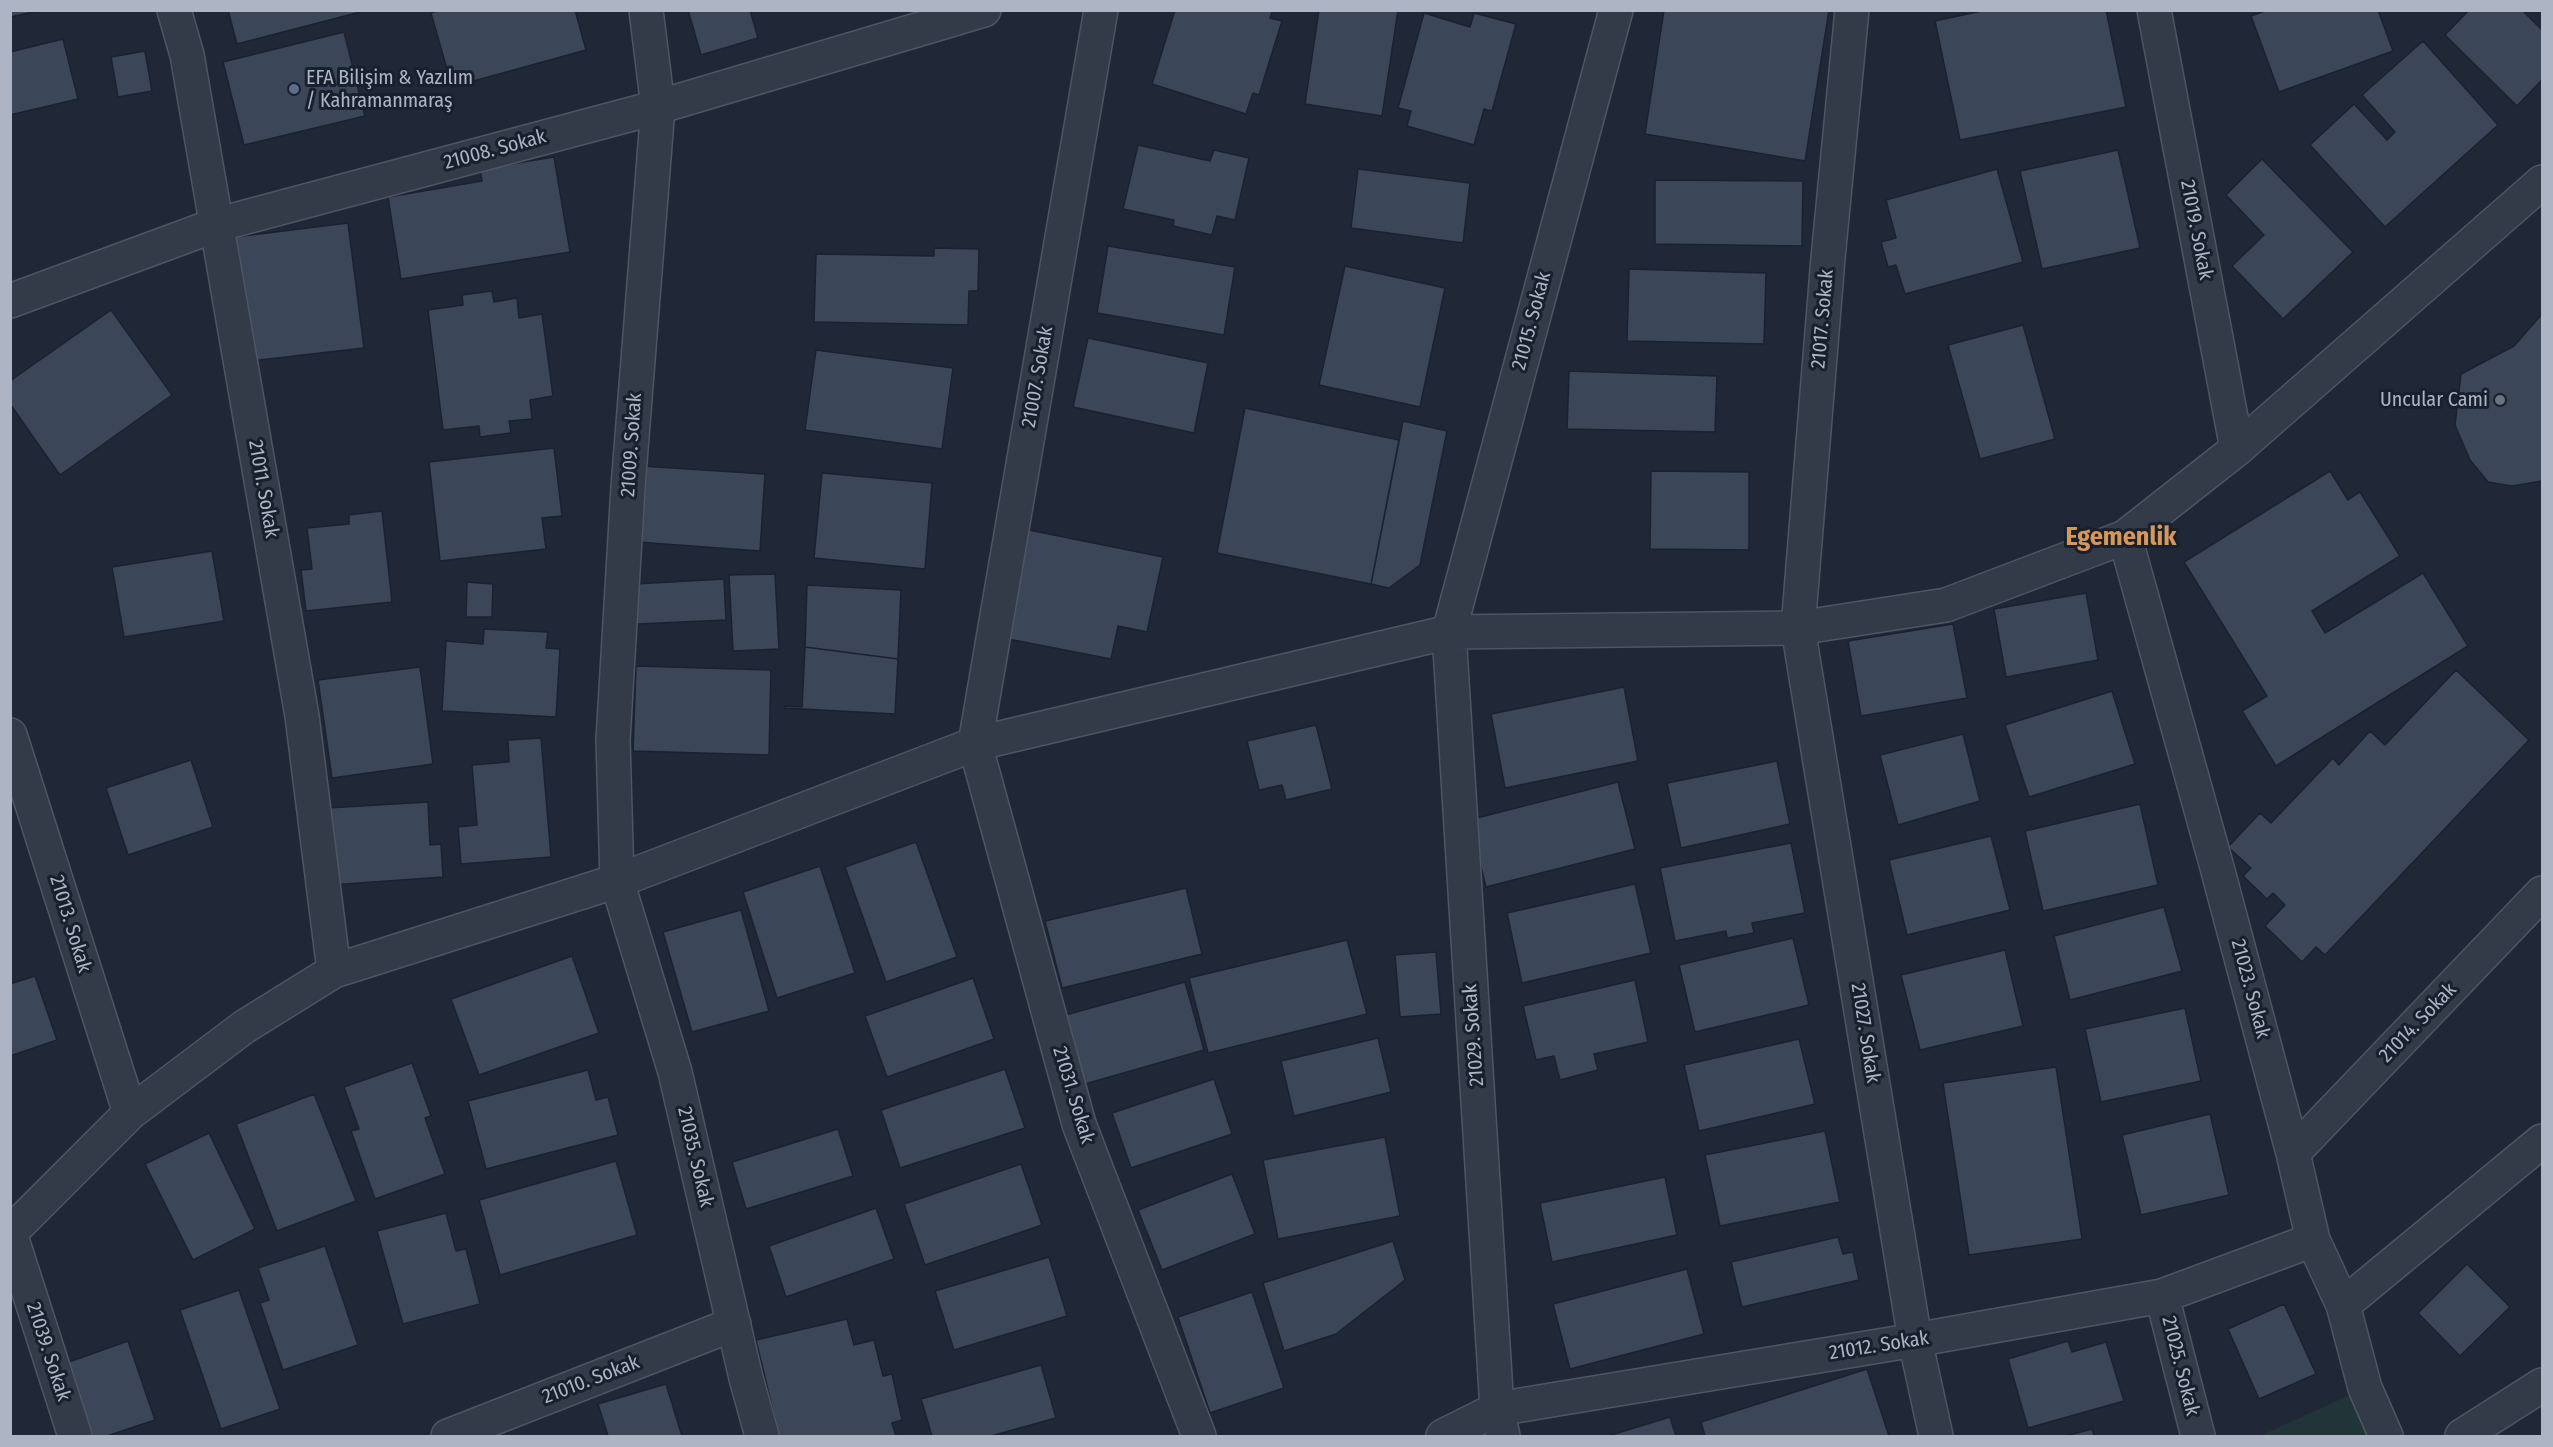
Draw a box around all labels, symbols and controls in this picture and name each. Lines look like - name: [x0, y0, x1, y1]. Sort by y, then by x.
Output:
- place label: EFA Bilişim & Yazılım / Kahramanmaraş: [306, 66, 473, 113]
- marker: EFA Bilişim & Yazılım / Kahramanmaraş: [287, 82, 301, 96]
- street label: 21008. Sokak: [441, 125, 549, 175]
- street label: 21019. Sokak: [2175, 178, 2217, 282]
- street label: 21017. Sokak: [1807, 268, 1839, 370]
- street label: 21015. Sokak: [1507, 269, 1557, 373]
- street label: 21007. Sokak: [1017, 325, 1059, 429]
- place label: Uncular Cami: [2380, 388, 2488, 412]
- street label: 21009. Sokak: [616, 392, 648, 498]
- marker: Uncular Cami: [2493, 393, 2507, 407]
- street label: 21011. Sokak: [243, 438, 283, 540]
- district label: Egemenlik: [2065, 522, 2177, 554]
- street label: 21013. Sokak: [44, 872, 96, 976]
- street label: 21023. Sokak: [2225, 937, 2275, 1041]
- street label: 21014. Sokak: [2374, 978, 2462, 1068]
- street label: 21027. Sokak: [1845, 981, 1885, 1085]
- street label: 21029. Sokak: [1458, 983, 1490, 1087]
- street label: 21031. Sokak: [1047, 1044, 1099, 1146]
- street label: 21035. Sokak: [672, 1105, 718, 1209]
- street label: 21039. Sokak: [21, 1300, 75, 1404]
- street label: 21025. Sokak: [2156, 1314, 2204, 1418]
- street label: 21012. Sokak: [1828, 1326, 1930, 1366]
- street label: 21010. Sokak: [539, 1351, 643, 1409]

